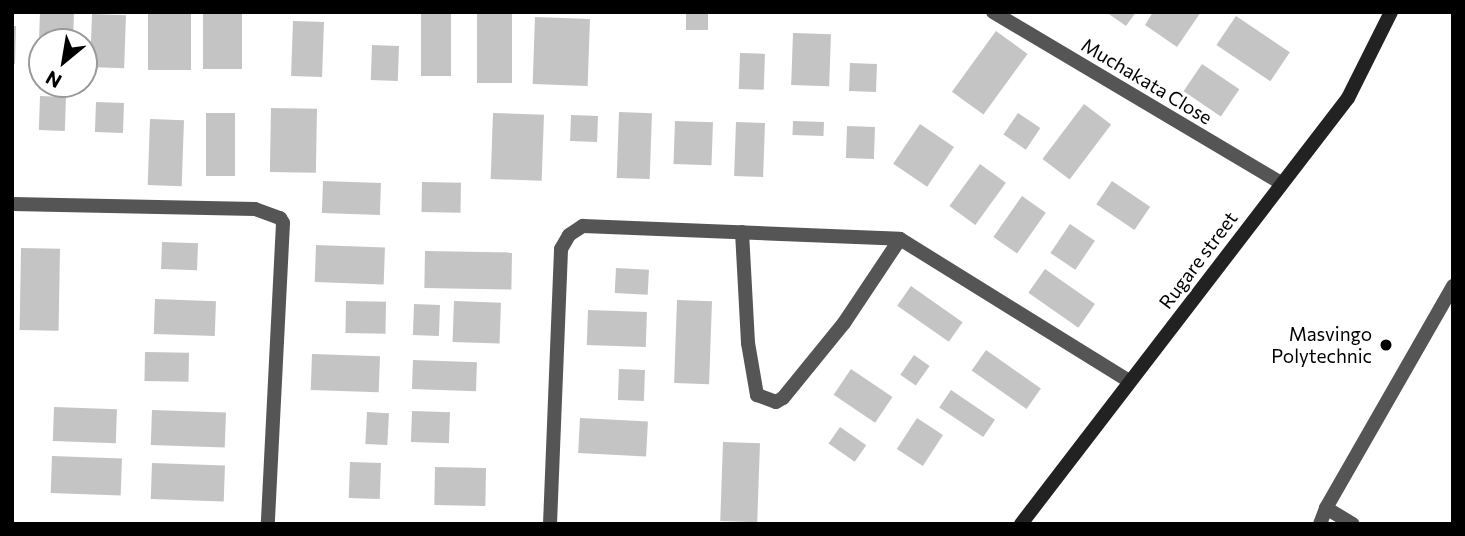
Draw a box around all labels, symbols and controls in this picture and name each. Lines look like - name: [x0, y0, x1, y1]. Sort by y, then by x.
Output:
- north arrow: [28, 28, 98, 98]
- street label: Muchakata Close: [1078, 33, 1216, 129]
- text: N: [41, 66, 65, 93]
- street label: Rugare street: [1154, 207, 1242, 313]
- place label: Masvingo Polytechnic: [1271, 323, 1372, 367]
- marker: Masvingo Polytechnic: [1378, 337, 1394, 353]

